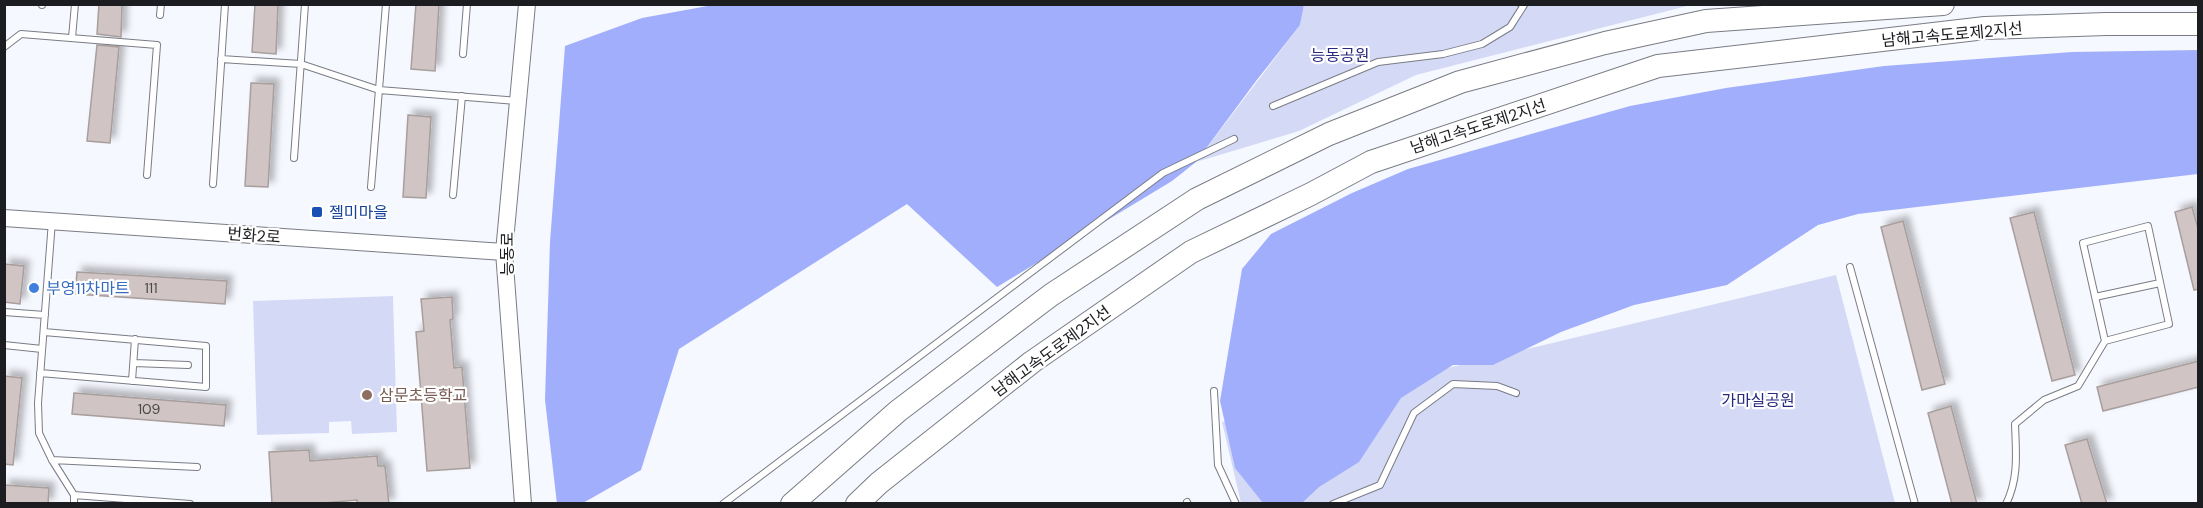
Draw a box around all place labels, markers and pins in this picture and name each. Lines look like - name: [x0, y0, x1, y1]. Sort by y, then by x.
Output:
- place label: 젤미마을: [329, 202, 388, 223]
- marker: 젤미마을: [310, 205, 324, 219]
- place label: 부영11차마트: [46, 278, 130, 299]
- marker: 부영11차마트: [27, 281, 41, 295]
- place label: 삼문초등학교: [379, 385, 467, 406]
- marker: 삼문초등학교: [360, 388, 374, 402]

